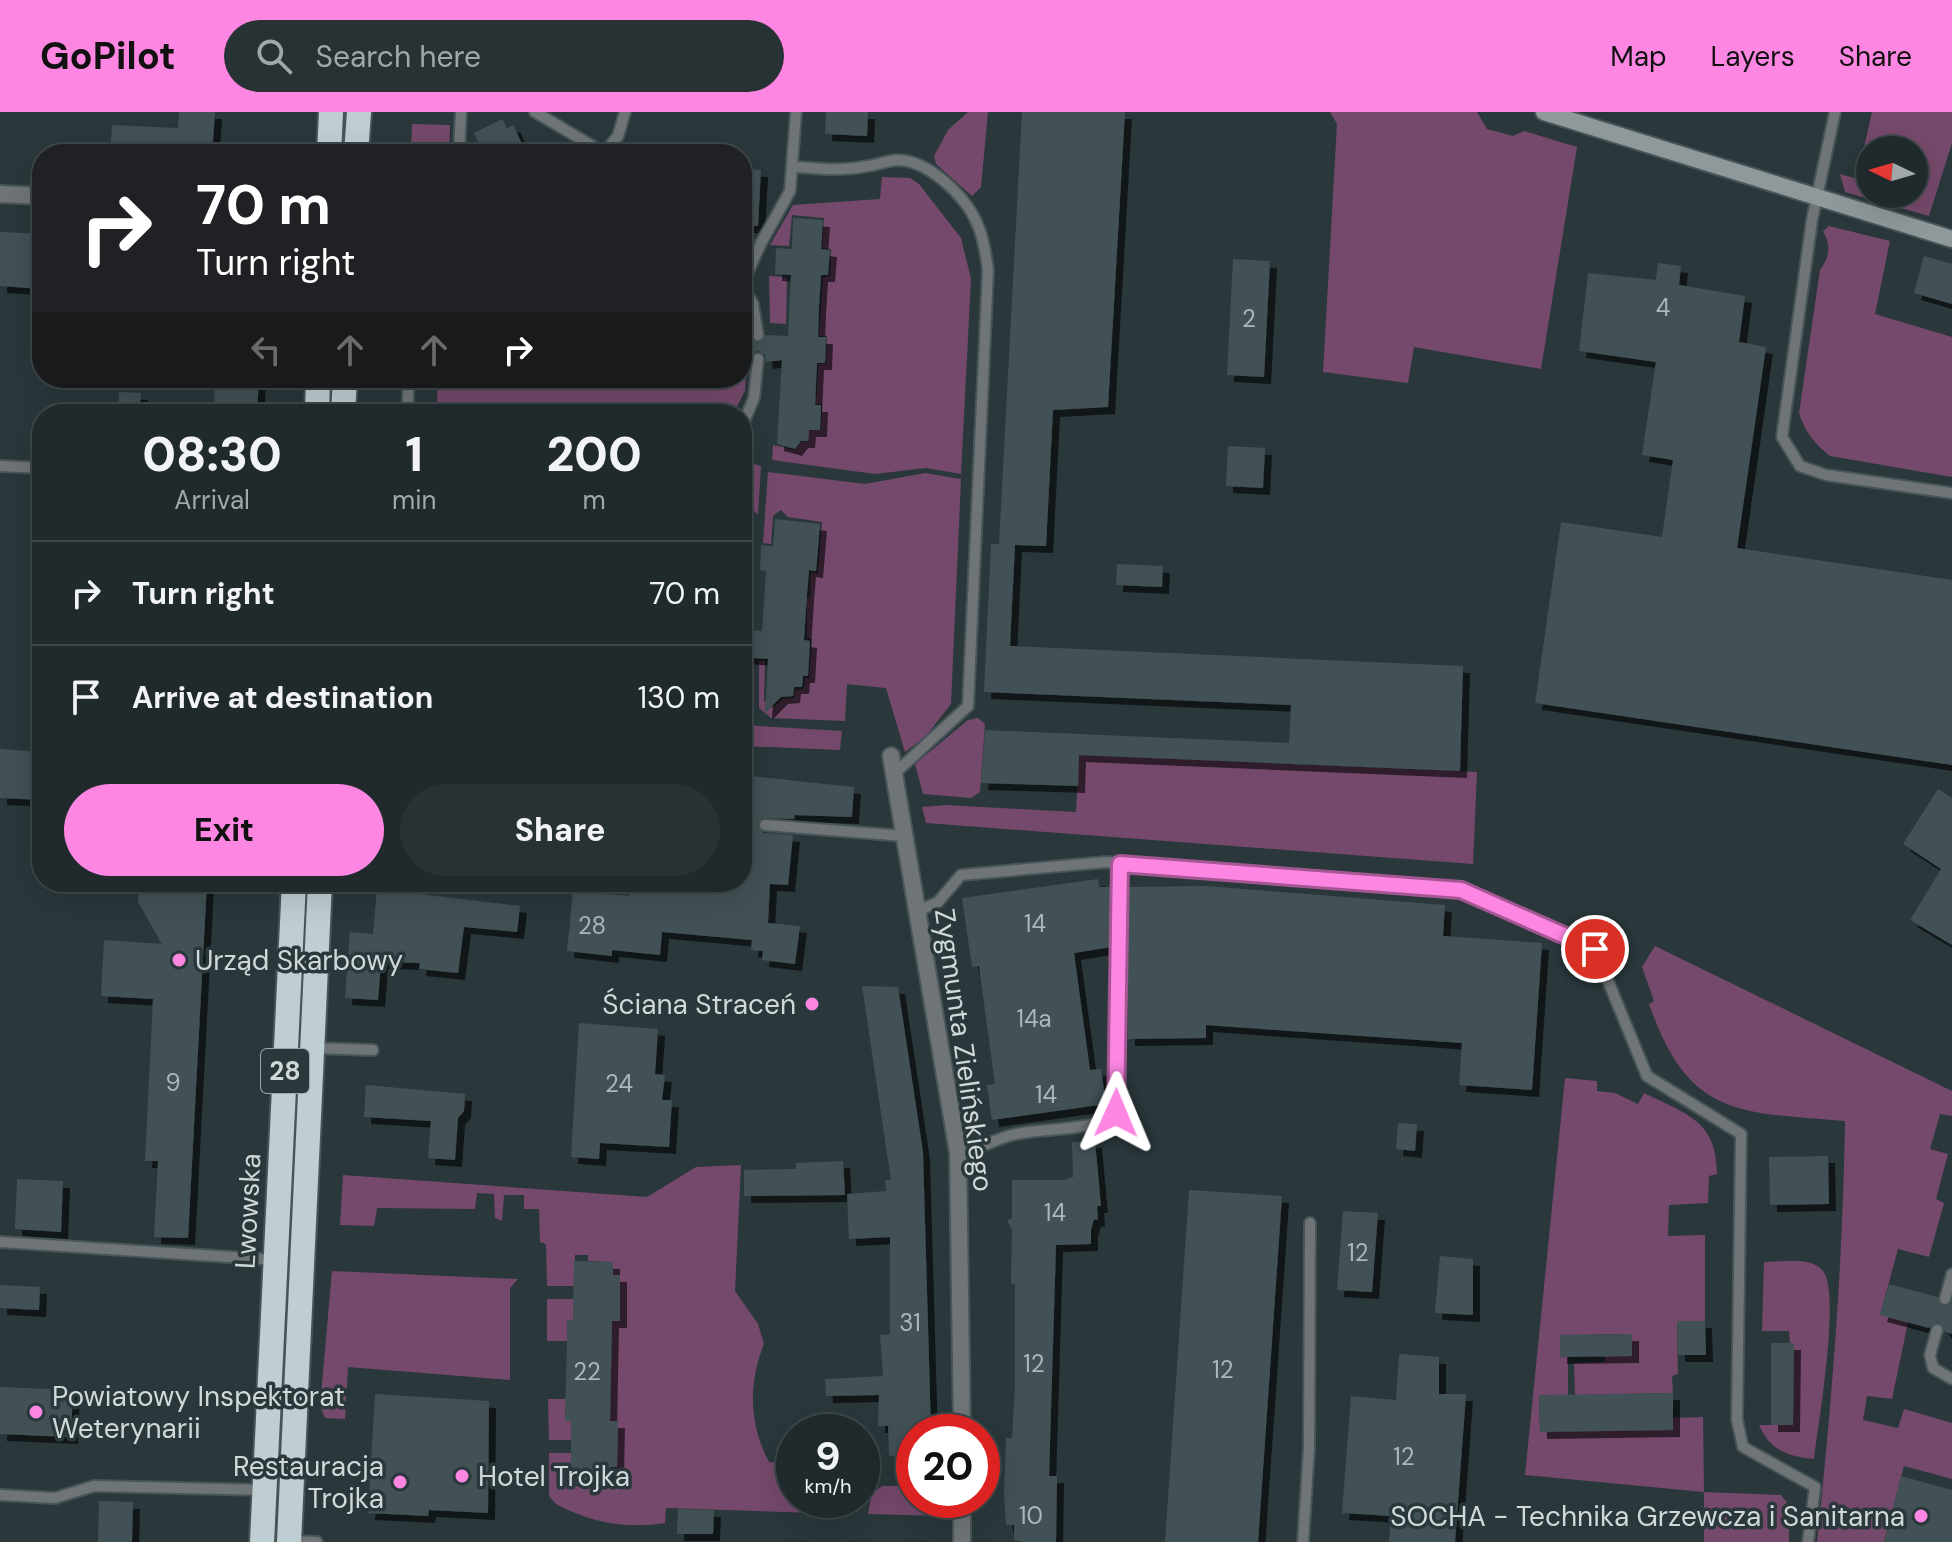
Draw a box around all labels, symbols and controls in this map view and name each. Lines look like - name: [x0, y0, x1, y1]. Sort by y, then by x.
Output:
- search box: [224, 20, 784, 92]
- text: GoPilot: [40, 31, 176, 81]
- icon: search: [252, 34, 296, 78]
- text: Search here: [316, 37, 481, 76]
- text: Map: [1610, 38, 1667, 75]
- text: Layers: [1711, 38, 1795, 75]
- text: Share: [1839, 38, 1912, 75]
- north arrow: [1856, 136, 1928, 208]
- map controls: [1856, 136, 1928, 208]
- text: 70 m: [196, 168, 331, 241]
- icon: right: [64, 176, 168, 280]
- text: Turn right: [196, 239, 355, 286]
- house number: 4: [1656, 292, 1670, 323]
- house number: 2: [1242, 303, 1256, 334]
- icon: left: [244, 328, 288, 372]
- icon: ahead: [328, 328, 372, 372]
- icon: ahead: [412, 328, 456, 372]
- icon: right: [496, 328, 540, 372]
- text: 08:30: [142, 423, 282, 486]
- text: 1: [405, 423, 423, 486]
- text: 200: [547, 423, 642, 486]
- text: Arrival: [174, 483, 250, 517]
- text: min: [392, 483, 436, 517]
- text: m: [583, 483, 606, 517]
- icon: right: [64, 571, 108, 615]
- text: Turn right: [132, 574, 275, 613]
- text: 70 m: [649, 574, 720, 613]
- icon: arrive: [64, 675, 108, 719]
- text: Arrive at destination: [132, 678, 433, 717]
- text: 130 m: [638, 678, 720, 717]
- button: Exit: [64, 784, 384, 876]
- button: Share: [400, 784, 720, 876]
- street label: Zygmunta Zielińskiego: [926, 906, 1002, 1194]
- house number: 14: [1024, 908, 1046, 939]
- house number: 28: [578, 910, 606, 941]
- pin: [1561, 915, 1629, 983]
- icon: arrive: [1573, 927, 1617, 971]
- place label: Urząd Skarbowy: [195, 942, 403, 979]
- marker: Urząd Skarbowy: [170, 951, 188, 969]
- place label: Ściana Straceń: [602, 986, 796, 1023]
- marker: Ściana Straceń: [803, 995, 821, 1013]
- house number: 14a: [1016, 1003, 1052, 1034]
- road number: 28: [261, 1049, 309, 1093]
- house number: 9: [165, 1067, 181, 1098]
- house number: 24: [605, 1068, 633, 1099]
- position arrow: [1074, 1071, 1158, 1155]
- house number: 14: [1035, 1079, 1057, 1110]
- street label: Lwowska: [227, 1152, 269, 1270]
- house number: 14: [1044, 1197, 1066, 1228]
- house number: 12: [1347, 1237, 1369, 1268]
- house number: 31: [899, 1307, 921, 1338]
- house number: 12: [1023, 1348, 1045, 1379]
- house number: 12: [1212, 1354, 1234, 1385]
- house number: 22: [573, 1356, 601, 1387]
- place label: Powiatowy Inspektorat Weterynarii: [52, 1378, 345, 1447]
- marker: Powiatowy Inspektorat Weterynarii: [27, 1403, 45, 1421]
- speed limit sign: 20: [896, 1414, 1000, 1518]
- text: 9: [815, 1430, 841, 1482]
- house number: 12: [1393, 1441, 1415, 1472]
- place label: Restauracja Trojka: [233, 1448, 384, 1517]
- place label: Hotel Trojka: [478, 1458, 630, 1495]
- marker: Hotel Trojka: [453, 1467, 471, 1485]
- marker: Restauracja Trojka: [391, 1473, 409, 1491]
- text: km/h: [804, 1473, 852, 1499]
- place label: SOCHA - Technika Grzewcza i Sanitarna: [1390, 1498, 1905, 1535]
- house number: 10: [1019, 1500, 1043, 1531]
- marker: SOCHA - Technika Grzewcza i Sanitarna: [1912, 1507, 1930, 1525]

